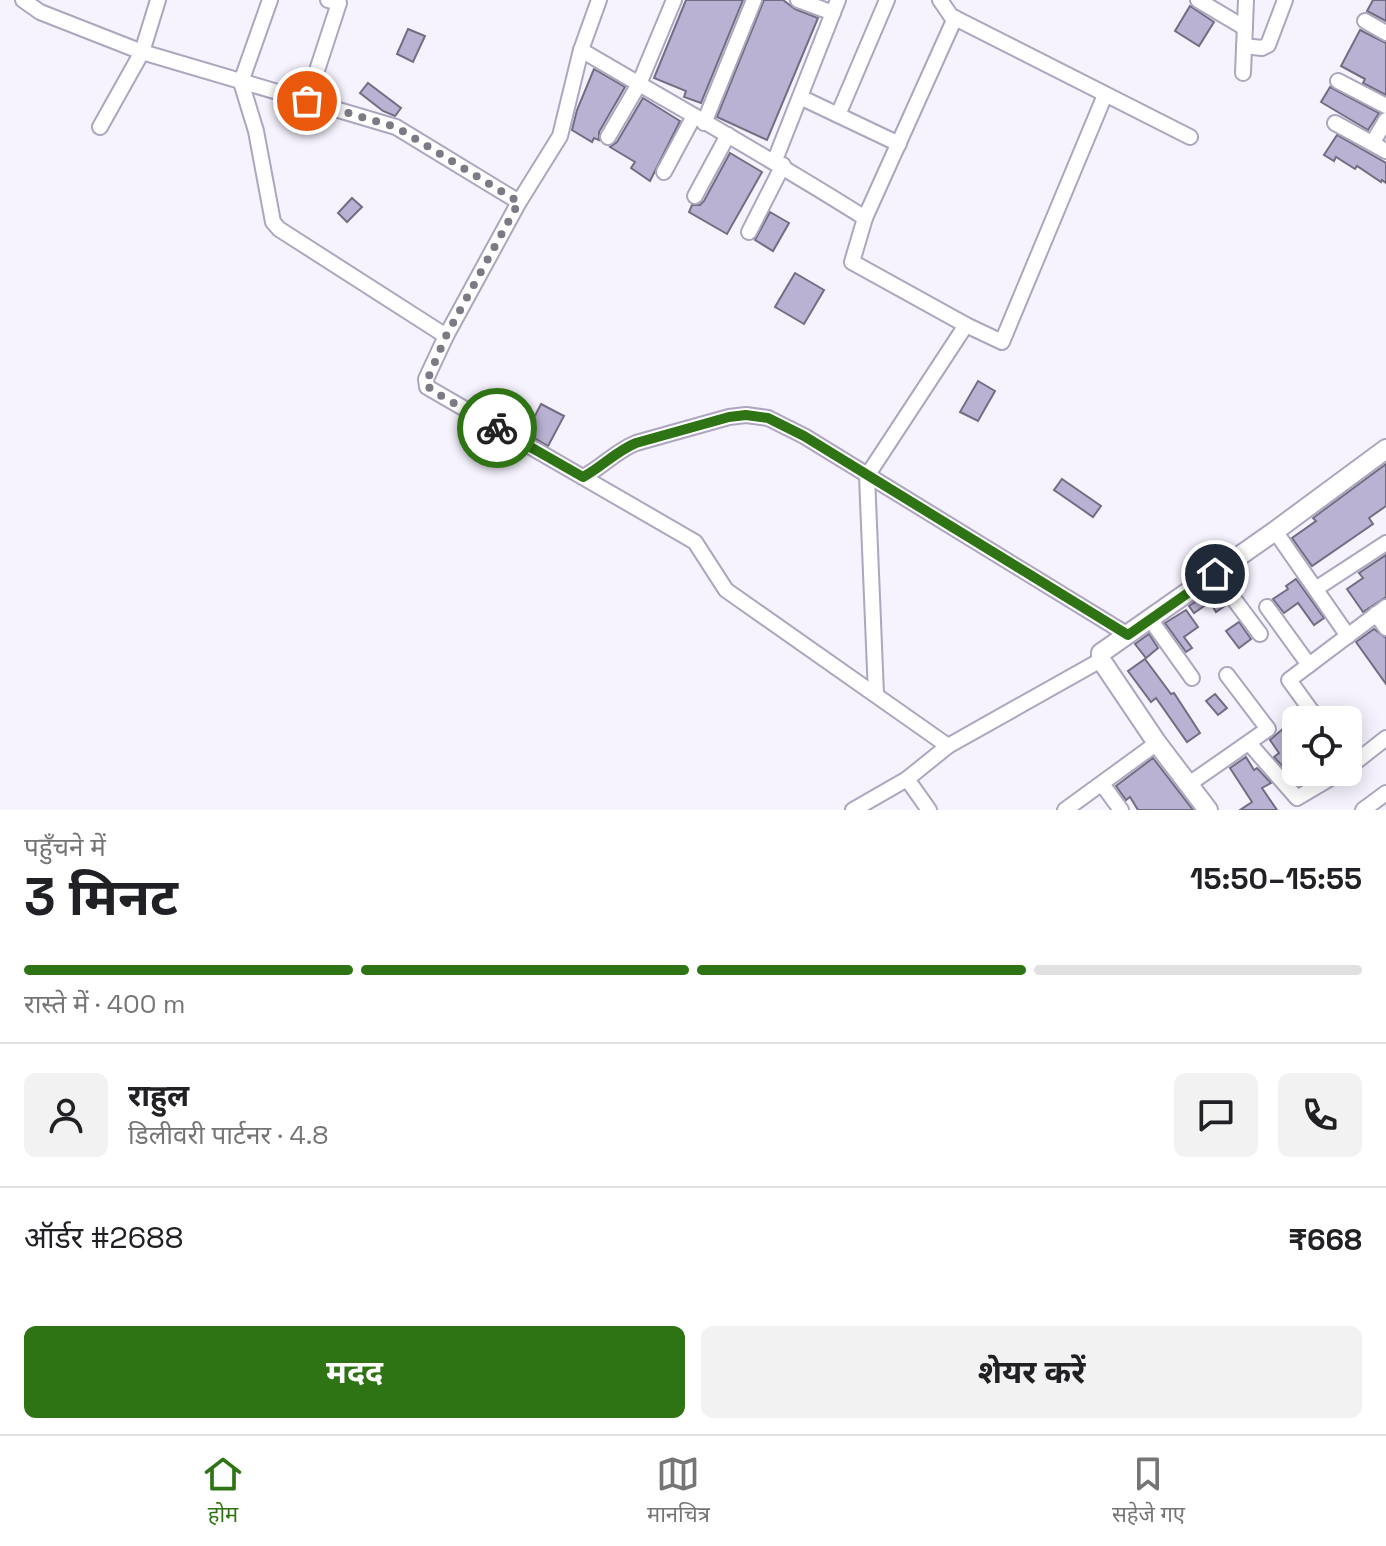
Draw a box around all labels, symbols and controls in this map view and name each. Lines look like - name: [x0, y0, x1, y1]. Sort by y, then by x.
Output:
- pin: [273, 67, 341, 135]
- icon: bag: [285, 79, 329, 123]
- courier: [457, 388, 537, 468]
- icon: bike: [475, 406, 519, 450]
- pin: [1181, 540, 1249, 608]
- icon: home: [1193, 552, 1237, 596]
- map controls: [1282, 706, 1362, 786]
- button: locate: [1282, 706, 1362, 786]
- text: पहुँचने में: [24, 830, 106, 864]
- text: 15:50–15:55: [1190, 859, 1362, 898]
- text: 3 मिनट: [24, 864, 178, 930]
- text: रास्ते में · 400 m: [24, 987, 185, 1021]
- button: person: [24, 1073, 108, 1157]
- button: chat: [1174, 1073, 1258, 1157]
- button: phone: [1278, 1073, 1362, 1157]
- text: राहुल: [128, 1076, 189, 1115]
- text: डिलीवरी पार्टनर · 4.8: [128, 1118, 328, 1152]
- text: ऑर्डर #2688: [24, 1218, 183, 1257]
- text: ₹668: [1288, 1220, 1362, 1259]
- button: मदद: [24, 1326, 685, 1418]
- button: शेयर करें: [701, 1326, 1362, 1418]
- tab: होम: [201, 1452, 245, 1531]
- tab: मानचित्र: [647, 1452, 710, 1531]
- tab: सहेजे गए: [1112, 1452, 1185, 1531]

